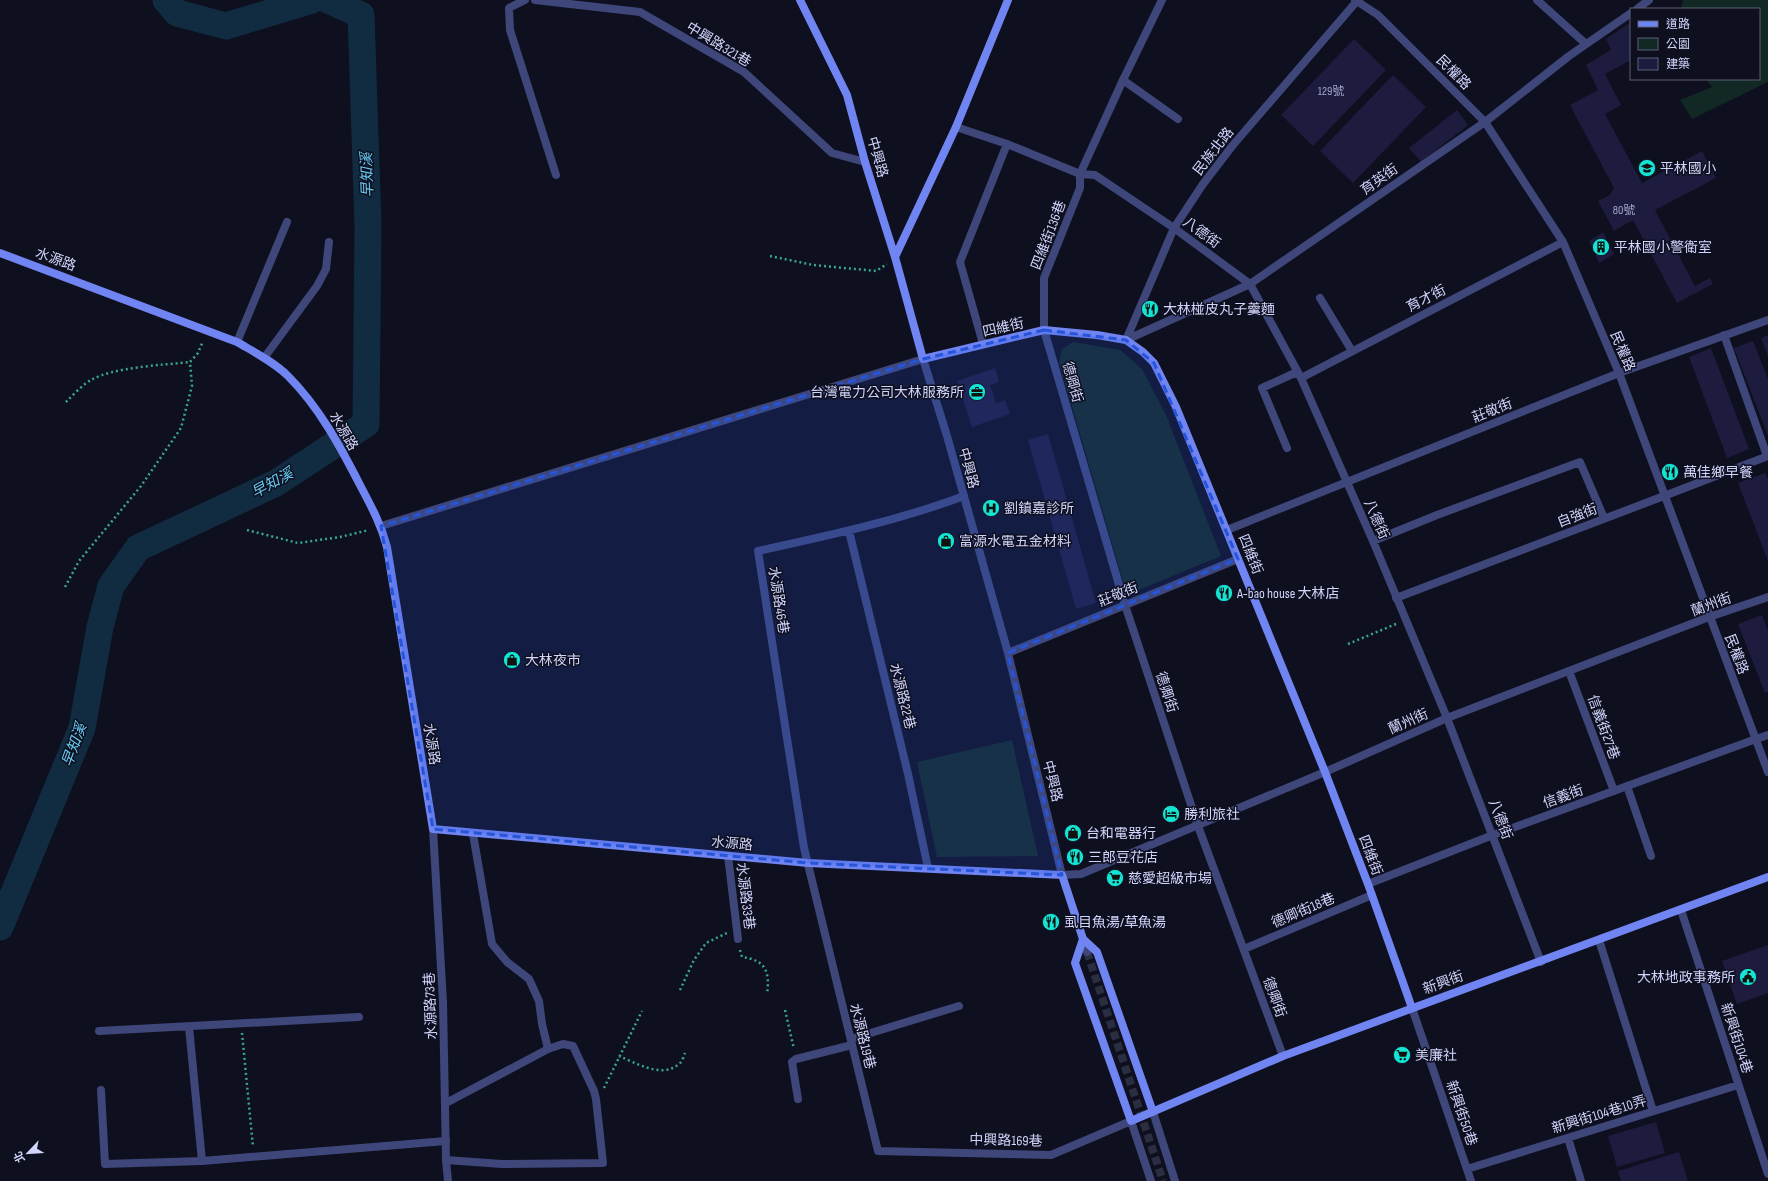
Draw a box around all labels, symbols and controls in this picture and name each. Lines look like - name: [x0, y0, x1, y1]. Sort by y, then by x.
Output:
- legend: [1630, 8, 1760, 80]
- text: 道路: [1666, 17, 1690, 32]
- street label: 中興路321巷: [683, 18, 754, 70]
- text: 公園: [1666, 37, 1690, 52]
- street label: 民權路: [1433, 51, 1475, 93]
- text: 建築: [1666, 57, 1690, 72]
- house number: 129號: [1318, 84, 1344, 99]
- street label: 民族北路: [1189, 124, 1237, 179]
- street label: 中興路: [864, 135, 891, 180]
- water label: 早知溪: [357, 150, 378, 198]
- school or university icon: 平林國小: [1637, 158, 1657, 178]
- street label: 育英街: [1357, 160, 1401, 198]
- place label: 平林國小: [1660, 160, 1716, 177]
- street label: 四維街136巷: [1027, 198, 1069, 272]
- house number: 80號: [1613, 203, 1635, 218]
- street label: 八德街: [1180, 213, 1224, 252]
- building icon: 平林國小警衛室: [1591, 237, 1611, 257]
- place label: 平林國小警衛室: [1614, 239, 1712, 256]
- street label: 水源路: [33, 244, 78, 275]
- street label: 育才街: [1404, 281, 1449, 316]
- restaurant icon: 大林椪皮丸子羹麵: [1140, 299, 1160, 319]
- place label: 大林椪皮丸子羹麵: [1163, 301, 1275, 318]
- street label: 四維街: [981, 314, 1025, 340]
- street label: 民權路: [1607, 329, 1639, 374]
- street label: 德卿街: [1059, 360, 1086, 405]
- office icon: 台灣電力公司大林服務所: [967, 382, 987, 402]
- place label: 台灣電力公司大林服務所: [810, 384, 964, 401]
- street label: 莊敬街: [1470, 395, 1515, 426]
- street label: 水源路: [325, 409, 362, 454]
- street label: 中興路: [955, 446, 982, 491]
- restaurant icon: 萬佳鄉早餐: [1660, 462, 1680, 482]
- water label: 早知溪: [248, 463, 298, 503]
- place label: 萬佳鄉早餐: [1683, 464, 1753, 481]
- street label: 八德街: [1360, 497, 1393, 542]
- hospital icon: 劉鎮嘉診所: [981, 498, 1001, 518]
- place label: 劉鎮嘉診所: [1004, 500, 1074, 517]
- street label: 自強街: [1555, 500, 1600, 531]
- shop icon: 富源水電五金材料: [936, 531, 956, 551]
- street label: 四維街: [1235, 532, 1266, 577]
- place label: 富源水電五金材料: [959, 533, 1071, 550]
- street label: 水源路46巷: [765, 565, 792, 635]
- street label: 莊敬街: [1096, 579, 1141, 610]
- restaurant icon: A-bao house 大林店: [1214, 583, 1234, 603]
- place label: A-bao house 大林店: [1236, 585, 1340, 602]
- street label: 蘭州街: [1689, 589, 1734, 620]
- street label: 民權路: [1721, 632, 1752, 677]
- shop icon: 大林夜市: [502, 650, 522, 670]
- place label: 大林夜市: [525, 652, 581, 669]
- street label: 水源路22巷: [886, 661, 919, 731]
- street label: 德卿街: [1152, 670, 1181, 715]
- street label: 信義街27巷: [1584, 693, 1623, 762]
- street label: 蘭州街: [1386, 705, 1431, 738]
- water label: 早知溪: [58, 719, 92, 770]
- street label: 水源路: [420, 722, 443, 766]
- street label: 中興路: [1039, 759, 1066, 804]
- street label: 信義街: [1541, 781, 1586, 812]
- street label: 八德街: [1485, 797, 1516, 842]
- hotel icon: 勝利旅社: [1161, 804, 1181, 824]
- place label: 勝利旅社: [1184, 806, 1240, 823]
- shop icon: 台和電器行: [1063, 823, 1083, 843]
- place label: 台和電器行: [1086, 825, 1156, 842]
- street label: 水源路: [710, 833, 754, 854]
- street label: 四維街: [1355, 833, 1386, 878]
- restaurant icon: 三郎豆花店: [1065, 847, 1085, 867]
- place label: 三郎豆花店: [1088, 849, 1158, 866]
- street label: 水源路33巷: [733, 861, 758, 931]
- supermarket icon: 慈愛超級市場: [1105, 868, 1125, 888]
- place label: 慈愛超級市場: [1128, 870, 1212, 887]
- street label: 德卿街18巷: [1269, 890, 1337, 931]
- restaurant icon: 虱目魚湯/草魚湯: [1041, 912, 1061, 932]
- place label: 虱目魚湯/草魚湯: [1064, 914, 1166, 931]
- street label: 新興街: [1421, 967, 1466, 998]
- public building icon: 大林地政事務所: [1738, 967, 1758, 987]
- place label: 大林地政事務所: [1637, 969, 1735, 986]
- street label: 水源路73巷: [421, 972, 440, 1040]
- street label: 德卿街: [1259, 975, 1290, 1020]
- street label: 新興街104巷: [1717, 1001, 1756, 1075]
- street label: 水源路19巷: [846, 1002, 879, 1071]
- supermarket icon: 美廉社: [1392, 1045, 1412, 1065]
- place label: 美廉社: [1415, 1047, 1457, 1064]
- street label: 新興街50巷: [1442, 1078, 1481, 1148]
- street label: 新興街104巷10弄: [1550, 1092, 1649, 1137]
- street label: 中興路169巷: [969, 1131, 1043, 1150]
- north arrow: [8, 1133, 48, 1173]
- text: 北: [11, 1149, 28, 1165]

